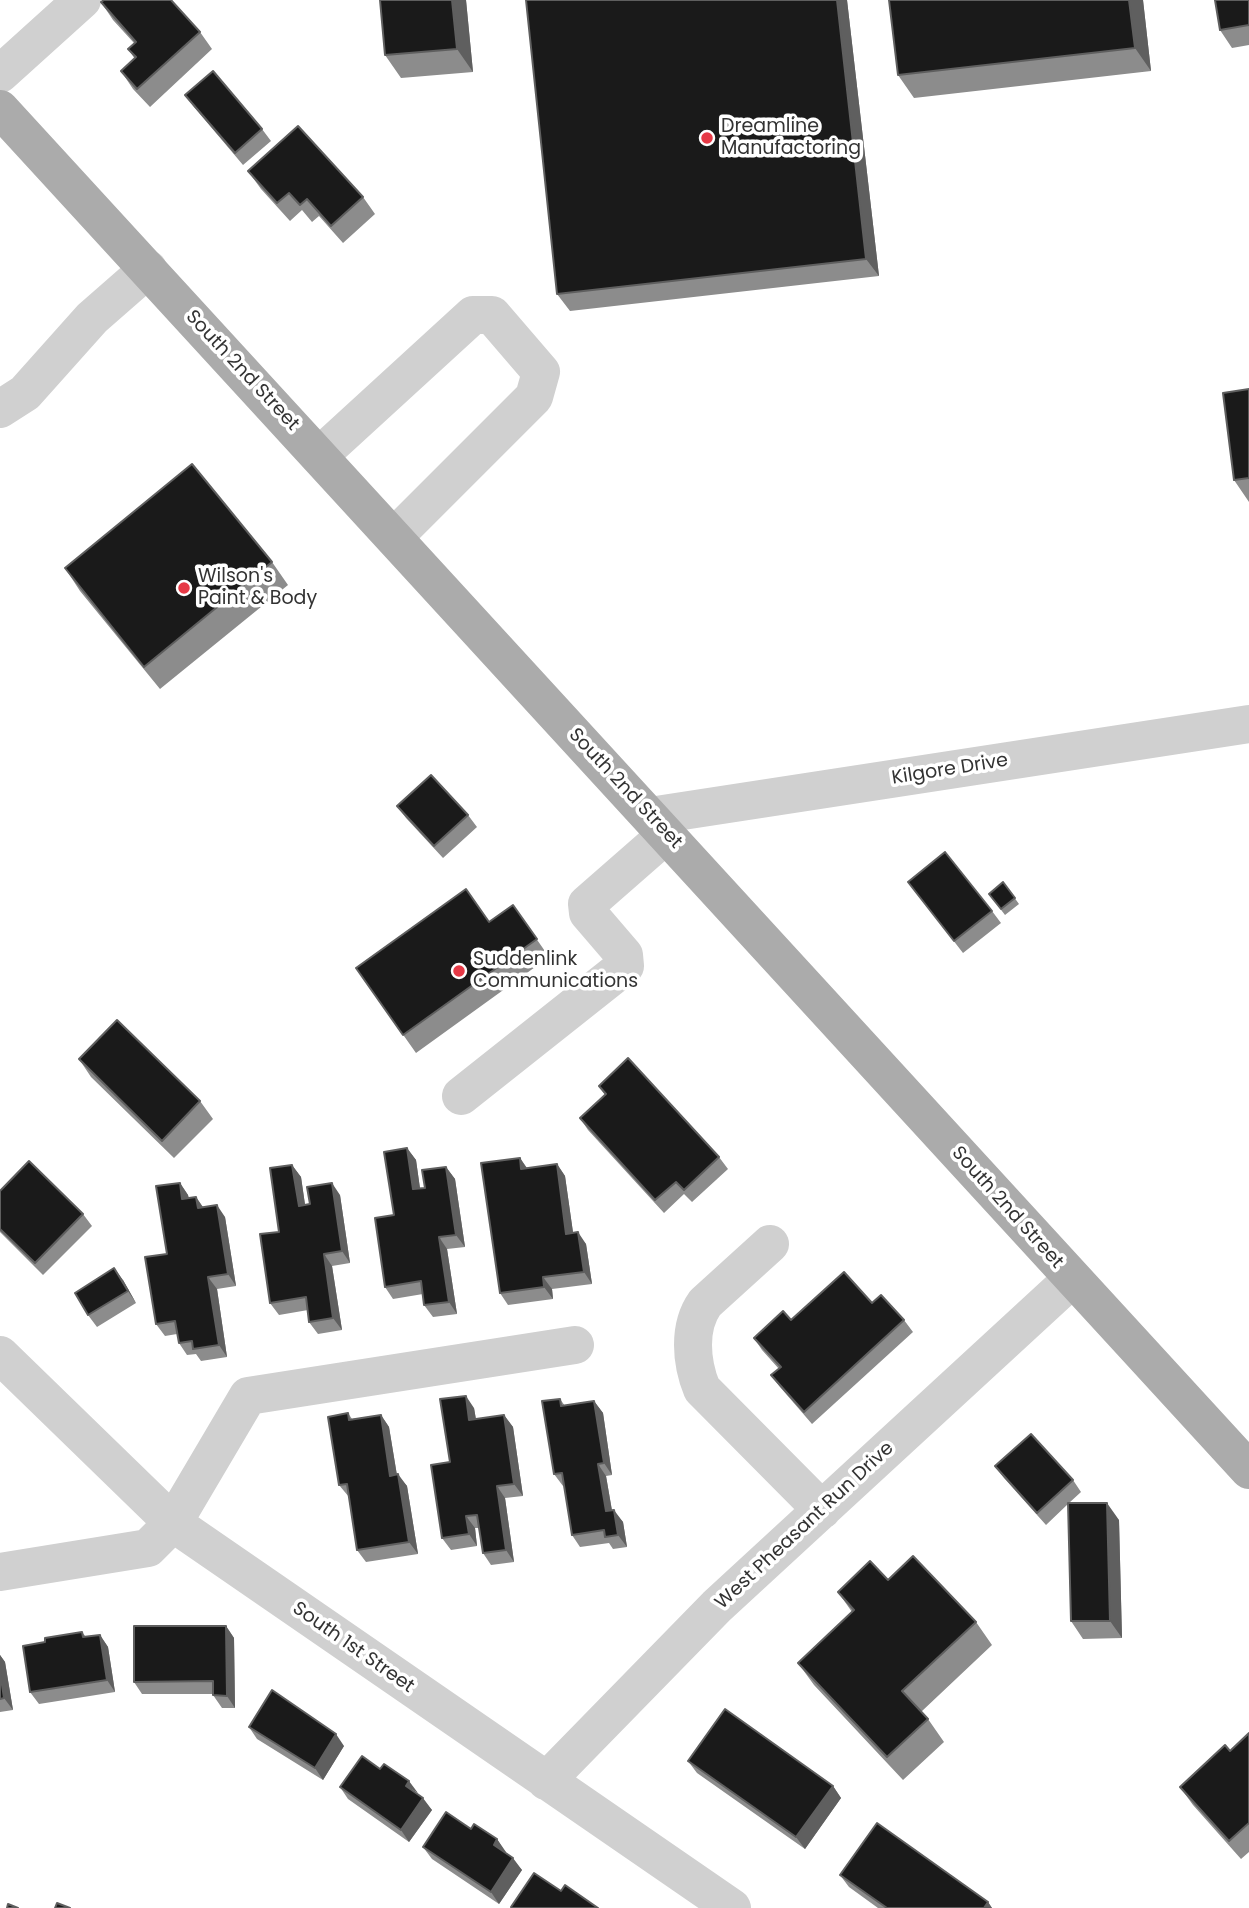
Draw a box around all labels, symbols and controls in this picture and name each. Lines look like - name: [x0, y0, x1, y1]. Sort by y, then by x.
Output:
- place label: Dreamline Manufactoring: [721, 116, 861, 160]
- marker: Dreamline Manufactoring: [699, 130, 715, 146]
- street label: South 2nd Street: [180, 306, 304, 436]
- place label: Wilson's Paint & Body: [198, 566, 317, 610]
- marker: Wilson's Paint & Body: [176, 580, 192, 596]
- street label: South 2nd Street: [563, 724, 687, 854]
- street label: Kilgore Drive: [890, 750, 1010, 790]
- place label: Suddenlink Communications: [473, 949, 638, 993]
- marker: Suddenlink Communications: [451, 963, 467, 979]
- street label: South 2nd Street: [946, 1142, 1068, 1274]
- street label: West Pheasant Run Drive: [711, 1437, 899, 1615]
- street label: South 1st Street: [288, 1598, 418, 1698]

